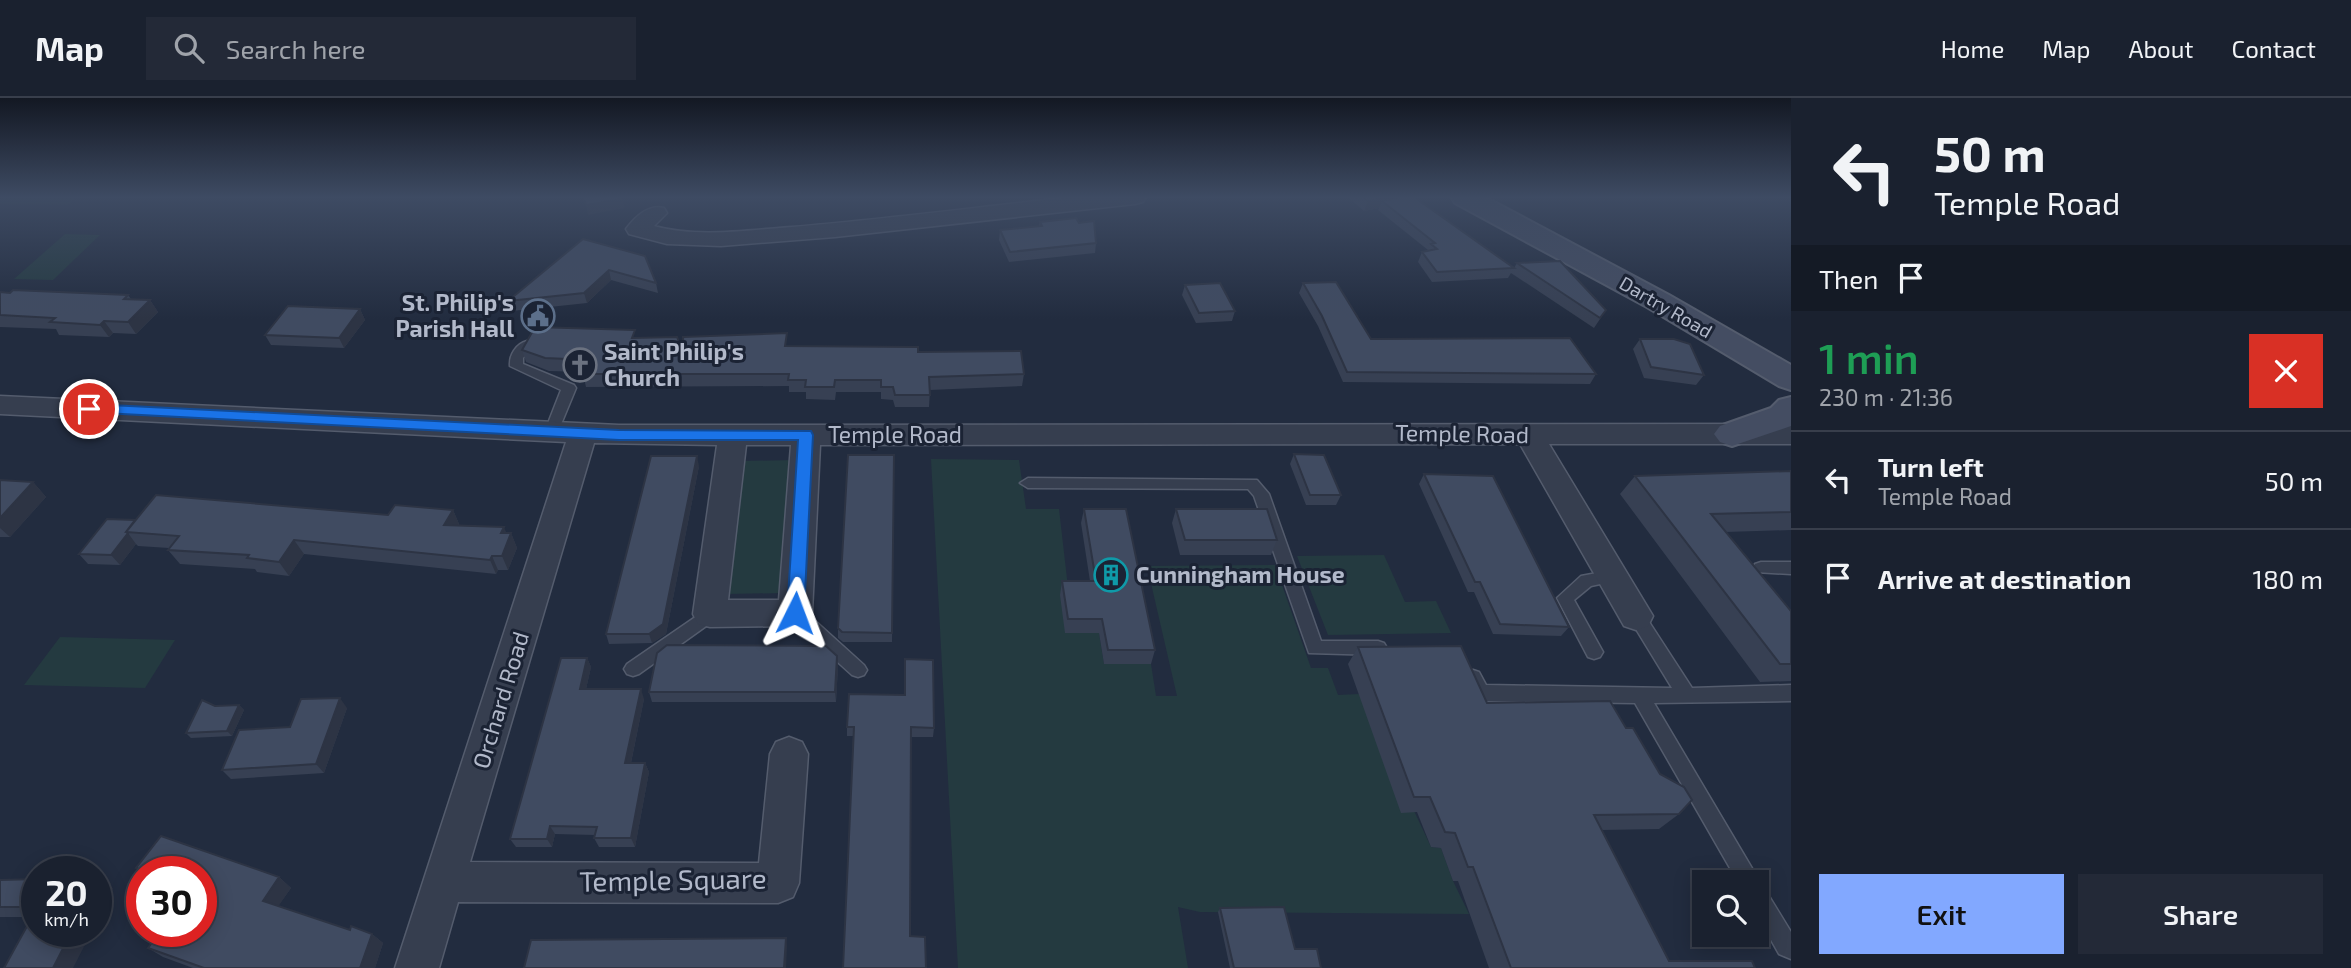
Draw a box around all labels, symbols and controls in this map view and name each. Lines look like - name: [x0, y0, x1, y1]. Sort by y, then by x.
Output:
- search box: [146, 17, 636, 80]
- text: Map: [35, 28, 104, 68]
- icon: search: [170, 29, 208, 67]
- text: Search here: [226, 33, 365, 64]
- text: Home: [1941, 34, 2004, 63]
- text: Map: [2042, 34, 2090, 63]
- text: About: [2128, 34, 2194, 63]
- text: Contact: [2232, 34, 2316, 63]
- text: 50 m: [1934, 123, 2046, 182]
- icon: left: [1819, 126, 1910, 217]
- text: Temple Road: [1934, 183, 2120, 221]
- icon: arrive: [1892, 259, 1930, 297]
- text: Then: [1819, 263, 1878, 294]
- street label: Dartry Road: [1616, 271, 1717, 342]
- place label: St. Philip's Parish Hall: [396, 288, 514, 342]
- public building icon: St. Philip's Parish Hall: [519, 297, 557, 335]
- text: 1 min: [1819, 332, 1919, 382]
- button: close: [2249, 334, 2323, 408]
- place label: Saint Philip's Church: [604, 337, 744, 391]
- church icon: Saint Philip's Church: [561, 346, 599, 384]
- pin: [59, 379, 119, 439]
- text: 230 m · 21:36: [1819, 383, 1953, 411]
- icon: arrive: [70, 390, 108, 428]
- street label: Temple Road: [1395, 418, 1529, 448]
- street label: Temple Road: [828, 420, 962, 448]
- text: Turn left: [1878, 451, 1984, 482]
- icon: left: [1819, 461, 1857, 499]
- text: 50 m: [2265, 465, 2323, 496]
- text: Temple Road: [1878, 482, 2012, 510]
- building icon: Cunningham House: [1092, 556, 1130, 594]
- icon: arrive: [1819, 559, 1857, 597]
- place label: Cunningham House: [1136, 560, 1345, 588]
- text: Arrive at destination: [1878, 563, 2131, 594]
- text: 180 m: [2253, 563, 2323, 594]
- position arrow: [758, 576, 832, 650]
- street label: Orchard Road: [466, 628, 534, 772]
- speed limit sign: 30: [126, 856, 217, 947]
- street label: Temple Square: [579, 860, 767, 898]
- map controls: [1692, 870, 1769, 947]
- button: search: [1692, 870, 1769, 947]
- text: 20: [45, 871, 88, 913]
- button: Exit: [1819, 874, 2064, 954]
- button: Share: [2078, 874, 2323, 954]
- text: km/h: [44, 908, 89, 930]

